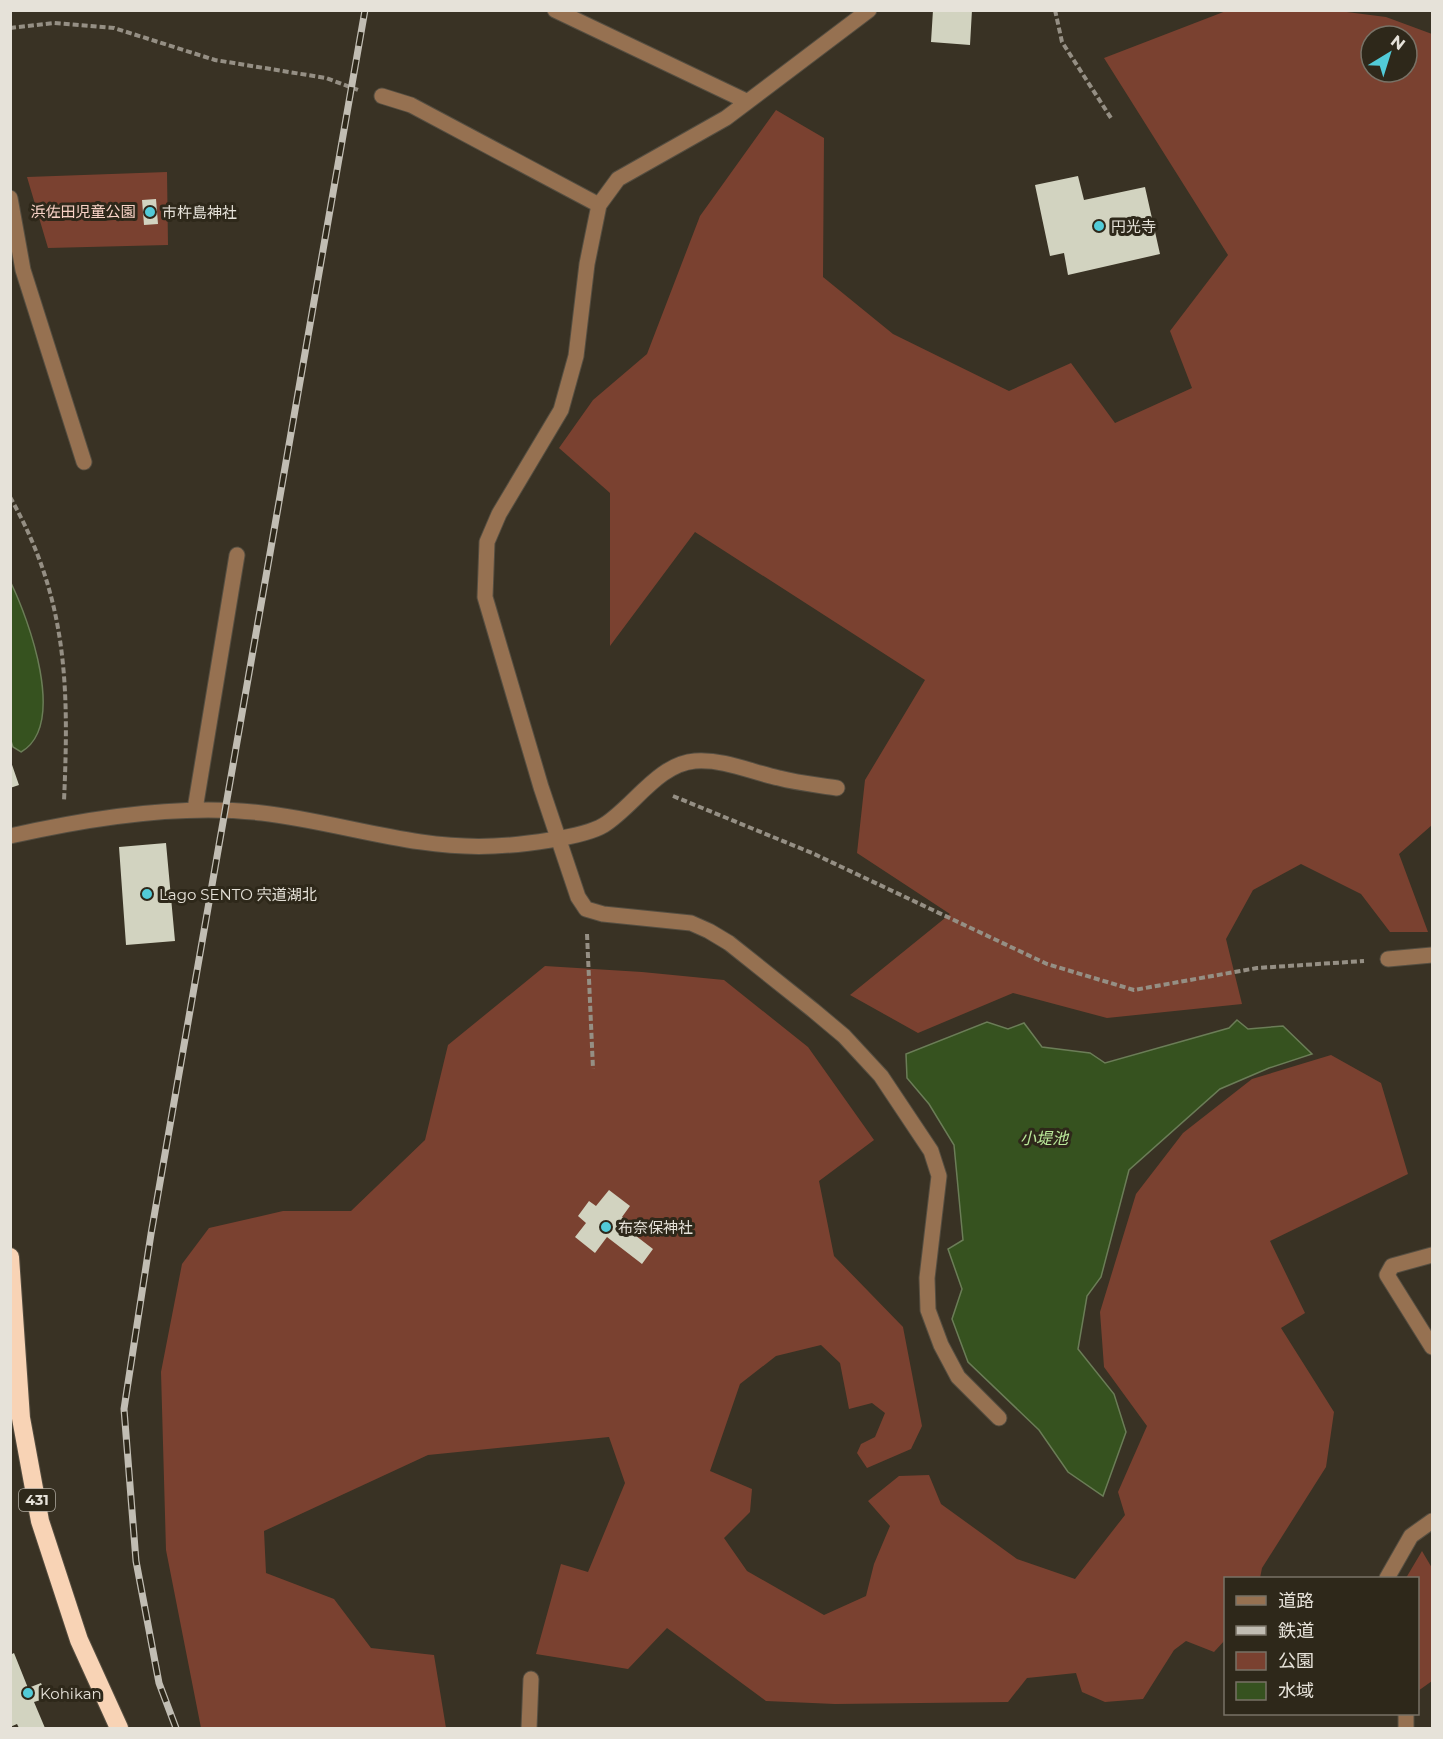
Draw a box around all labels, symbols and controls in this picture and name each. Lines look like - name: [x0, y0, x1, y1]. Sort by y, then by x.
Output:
- north arrow: [1359, 24, 1419, 84]
- text: N: [1387, 31, 1409, 54]
- park label: 浜佐田児童公園: [30, 202, 136, 221]
- place label: 市杵島神社: [162, 203, 237, 222]
- marker: 市杵島神社: [143, 205, 157, 219]
- place label: 円光寺: [1111, 217, 1156, 236]
- marker: 円光寺: [1092, 219, 1106, 233]
- place label: Lago SENTO 宍道湖北: [159, 885, 317, 904]
- marker: Lago SENTO 宍道湖北: [140, 887, 154, 901]
- water label: 小堤池: [1020, 1129, 1070, 1148]
- place label: 布奈保神社: [618, 1218, 693, 1237]
- marker: 布奈保神社: [599, 1220, 613, 1234]
- road number: 431: [19, 1489, 55, 1511]
- legend: [1224, 1577, 1419, 1715]
- text: 道路: [1278, 1590, 1314, 1612]
- text: 鉄道: [1278, 1620, 1314, 1642]
- text: 公園: [1278, 1650, 1314, 1672]
- text: 水域: [1278, 1680, 1314, 1702]
- place label: Kohikan: [40, 1684, 102, 1703]
- marker: Kohikan: [21, 1686, 35, 1700]

